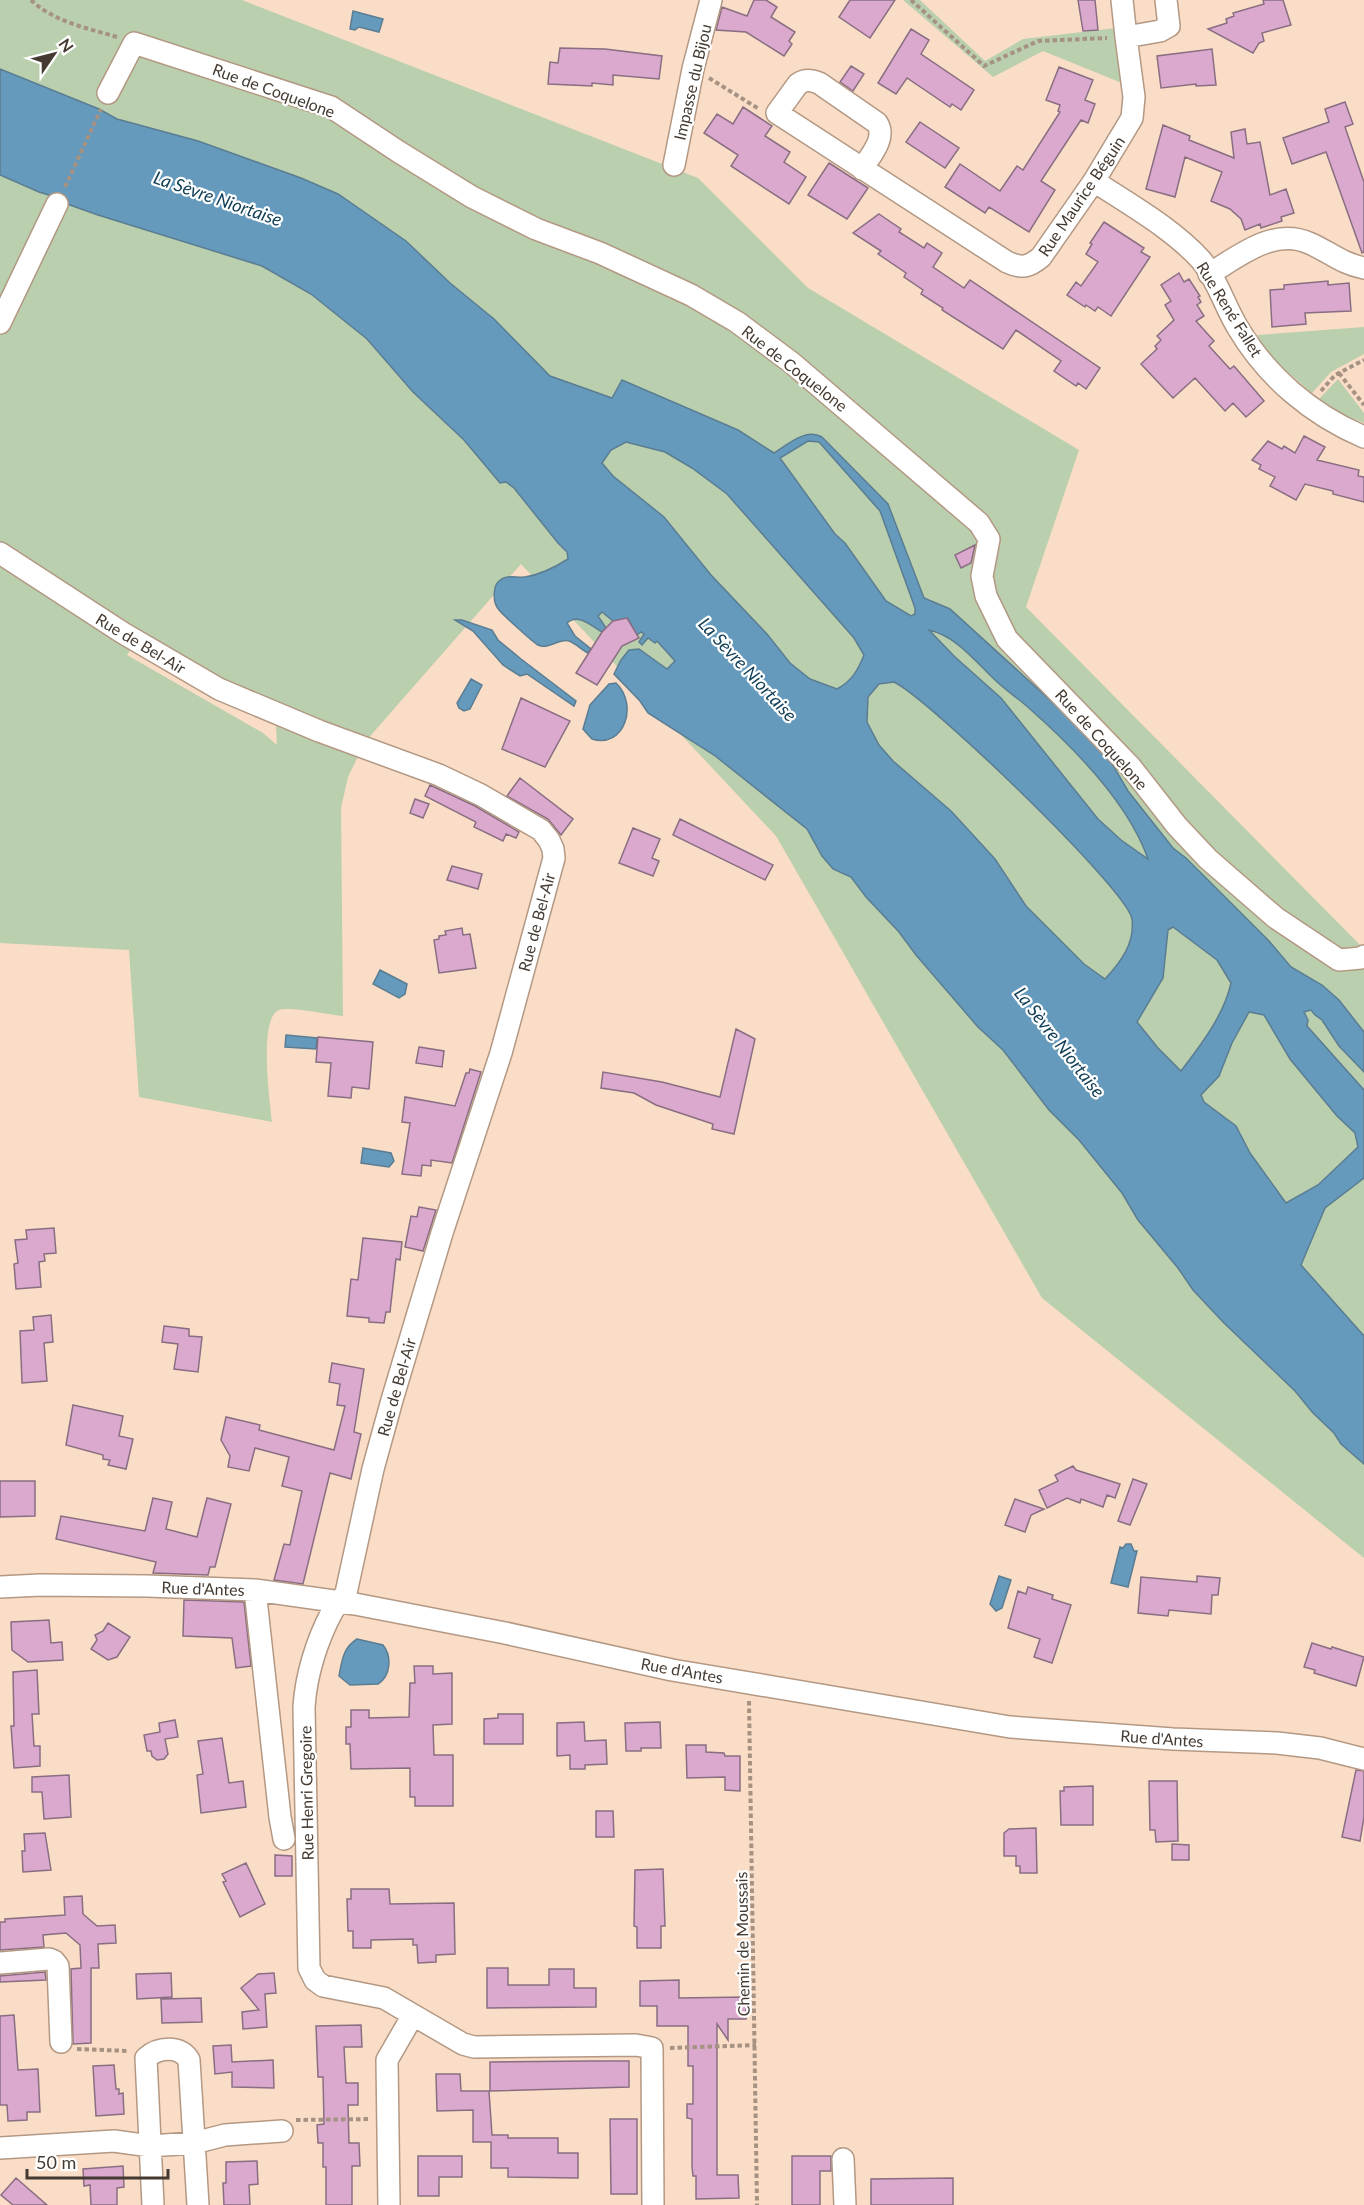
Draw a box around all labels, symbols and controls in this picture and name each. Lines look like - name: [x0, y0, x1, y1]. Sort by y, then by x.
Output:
- street label: Impasse du Bijou: [669, 22, 715, 142]
- north arrow: [24, 24, 84, 84]
- text: N: [55, 35, 78, 56]
- street label: Rue de Coquelone: [210, 59, 338, 121]
- street label: Rue Maurice Béguin: [1034, 132, 1128, 260]
- water label: La Sèvre Niortaise: [151, 166, 285, 230]
- street label: Rue René Fallet: [1193, 258, 1267, 360]
- street label: Rue de Coquelone: [738, 321, 852, 415]
- street label: Rue de Bel-Air: [93, 609, 190, 677]
- water label: La Sèvre Niortaise: [694, 612, 802, 726]
- street label: Rue de Coquelone: [1052, 685, 1152, 793]
- street label: Rue de Bel-Air: [514, 870, 558, 973]
- water label: La Sèvre Niortaise: [1010, 982, 1110, 1102]
- street label: Rue de Bel-Air: [373, 1335, 419, 1438]
- street label: Rue d'Antes: [161, 1577, 245, 1599]
- street label: Rue d'Antes: [639, 1653, 725, 1687]
- street label: Rue Henri Gregoire: [295, 1725, 317, 1861]
- street label: Rue d'Antes: [1120, 1726, 1204, 1750]
- street label: Chemin de Moussais: [731, 1871, 753, 2017]
- scale bar: [27, 2142, 168, 2180]
- text: 50 m: [36, 2151, 76, 2173]

